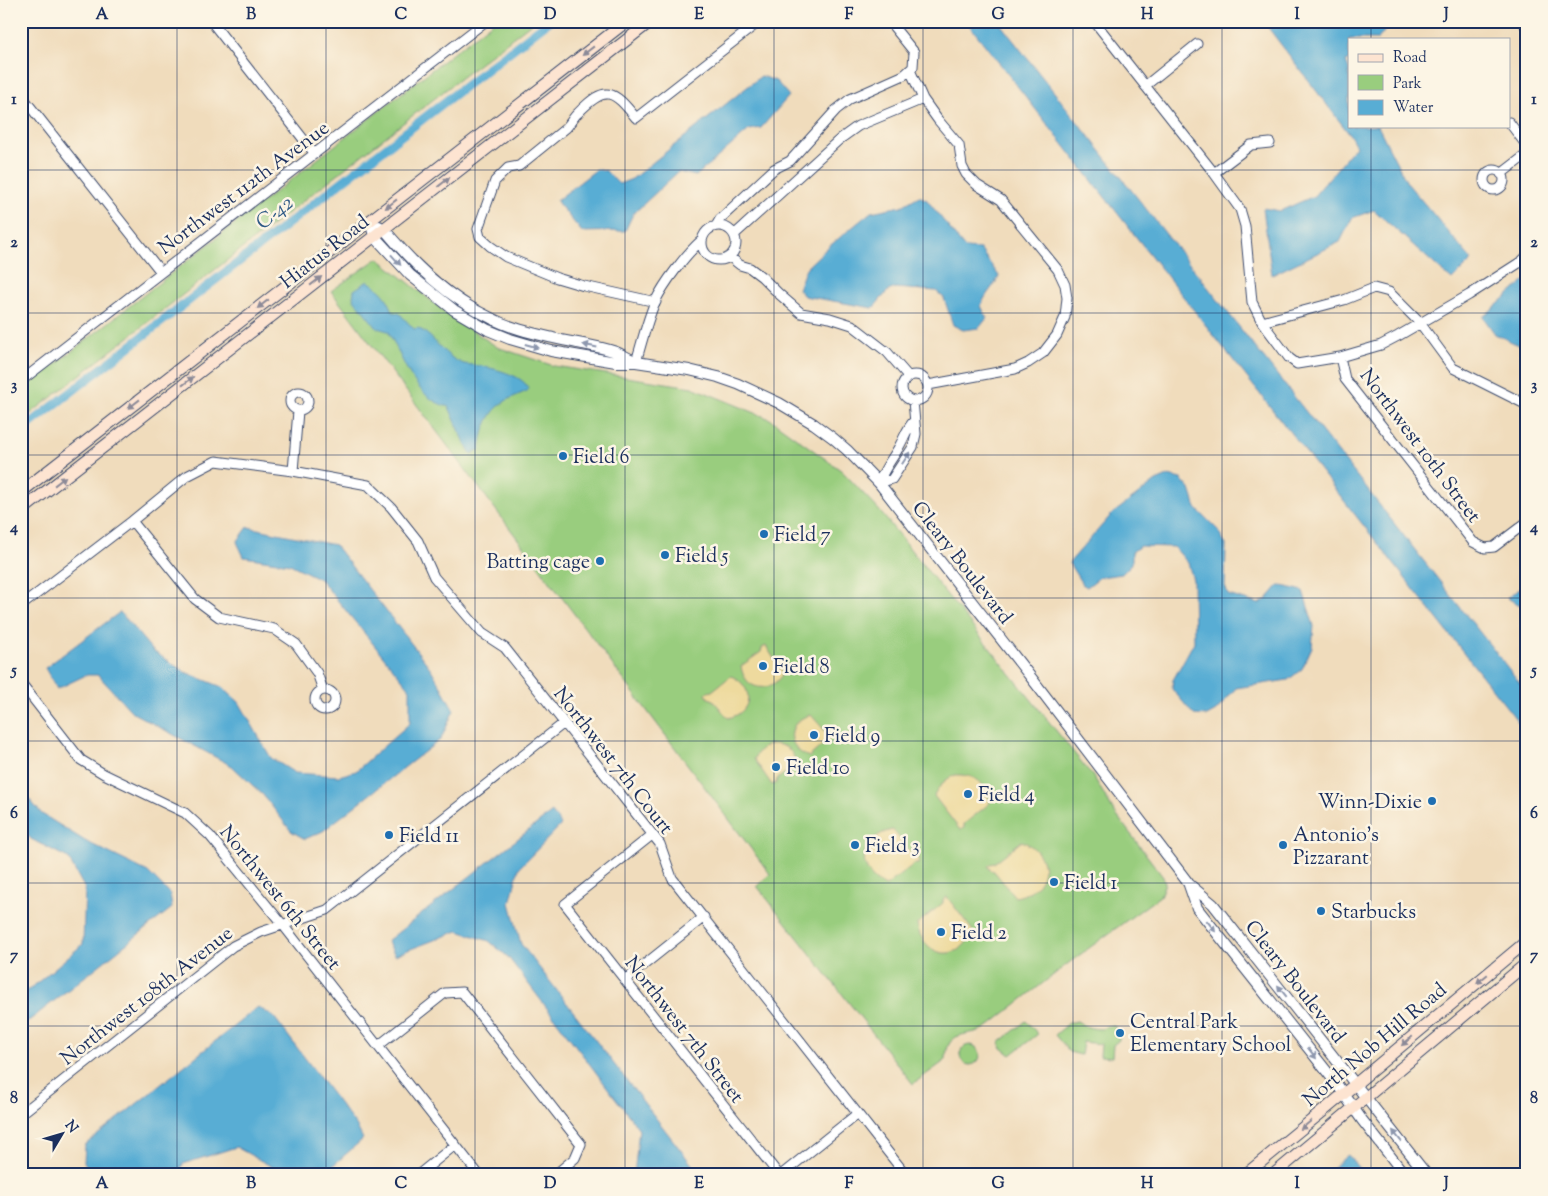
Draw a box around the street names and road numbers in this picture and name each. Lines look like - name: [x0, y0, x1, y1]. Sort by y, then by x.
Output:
- street label: Northwest 112th Avenue: [153, 115, 336, 263]
- street label: Hiatus Road: [275, 209, 376, 297]
- street label: Northwest 10th Street: [1351, 363, 1487, 530]
- street label: Cleary Boulevard: [904, 496, 1018, 631]
- street label: Northwest 7th Court: [545, 682, 679, 842]
- street label: Northwest 6th Street: [211, 820, 347, 978]
- street label: Cleary Boulevard: [1237, 915, 1351, 1050]
- street label: Northwest 108th Avenue: [55, 920, 240, 1074]
- street label: Northwest 7th Street: [616, 951, 750, 1110]
- street label: North Nob Hill Road: [1297, 977, 1454, 1115]

